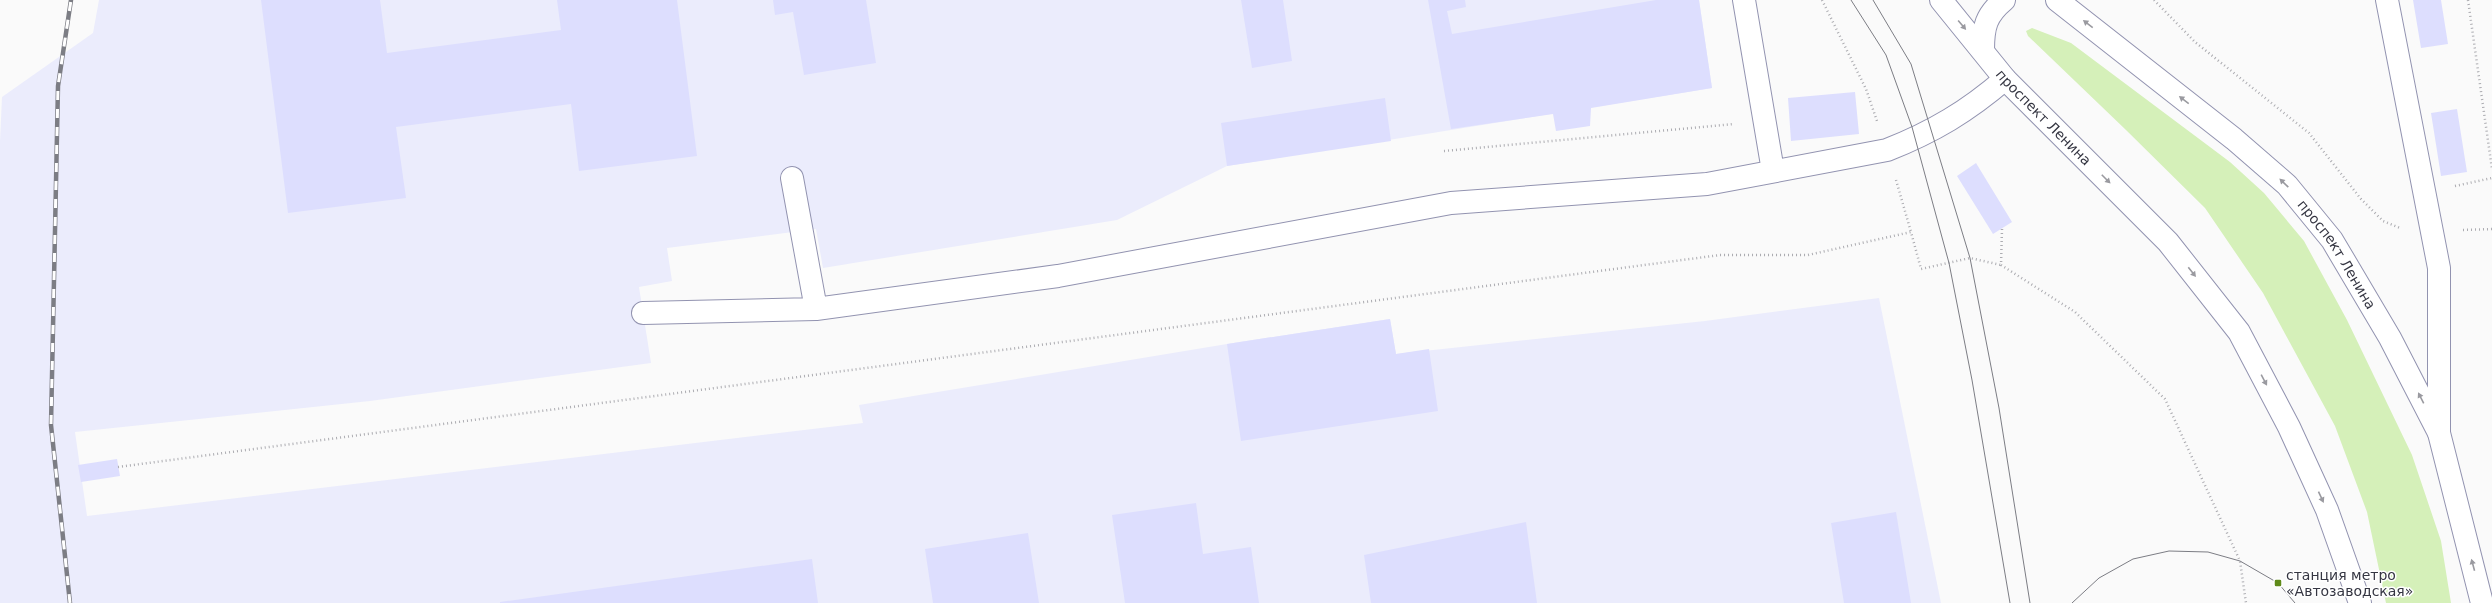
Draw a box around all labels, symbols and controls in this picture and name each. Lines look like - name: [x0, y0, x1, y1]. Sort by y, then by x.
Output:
- one-way arrow: [1958, 20, 1966, 30]
- one-way arrow: [2082, 20, 2093, 29]
- street label: проспект Ленина: [1993, 66, 2094, 168]
- one-way arrow: [2179, 96, 2190, 104]
- one-way arrow: [2101, 174, 2111, 184]
- one-way arrow: [2279, 178, 2289, 188]
- street label: проспект Ленина: [2294, 197, 2379, 312]
- one-way arrow: [2188, 267, 2197, 278]
- one-way arrow: [2261, 375, 2267, 386]
- one-way arrow: [2418, 393, 2424, 404]
- one-way arrow: [2318, 491, 2324, 503]
- one-way arrow: [2470, 559, 2476, 571]
- place label: станция метро «Автозаводская»: [2286, 567, 2413, 599]
- marker: станция метро «Автозаводская»: [2273, 578, 2283, 588]

